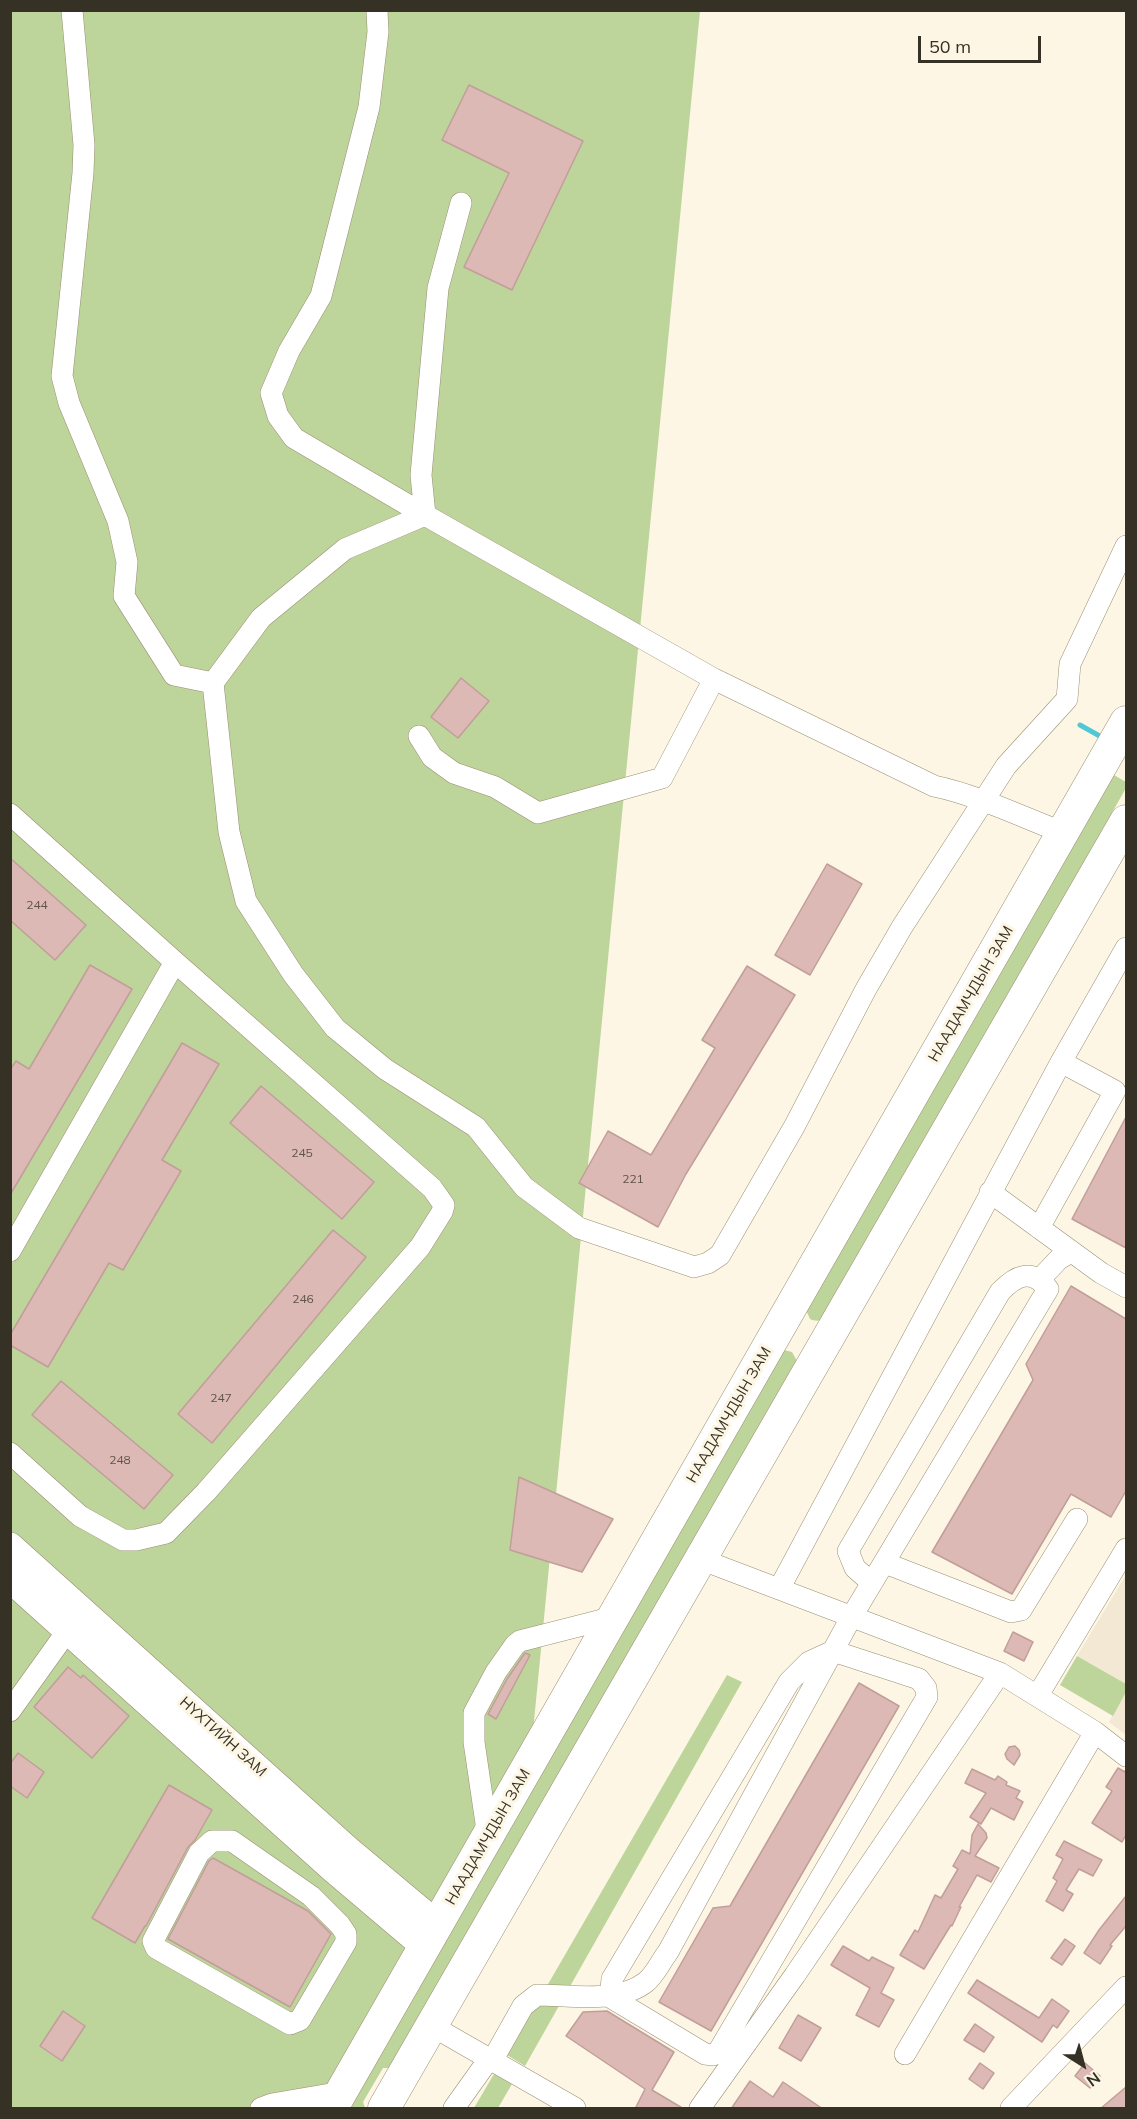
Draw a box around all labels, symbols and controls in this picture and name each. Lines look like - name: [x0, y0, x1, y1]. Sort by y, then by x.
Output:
- scale bar: [921, 24, 1044, 62]
- text: 50 m: [929, 35, 971, 58]
- house number: 244: [26, 898, 48, 912]
- street label: НААДАМЧДЫН ЗАМ: [925, 923, 1017, 1065]
- house number: 245: [291, 1146, 313, 1160]
- house number: 221: [622, 1172, 644, 1186]
- house number: 246: [292, 1292, 314, 1306]
- street label: НААДАМЧДЫН ЗАМ: [683, 1344, 775, 1486]
- house number: 247: [210, 1391, 232, 1405]
- house number: 248: [109, 1453, 131, 1467]
- street label: НҮХТИЙН ЗАМ: [176, 1693, 270, 1781]
- street label: НААДАМЧДЫН ЗАМ: [442, 1766, 534, 1908]
- north arrow: [1053, 2035, 1113, 2095]
- text: N: [1083, 2068, 1104, 2091]

